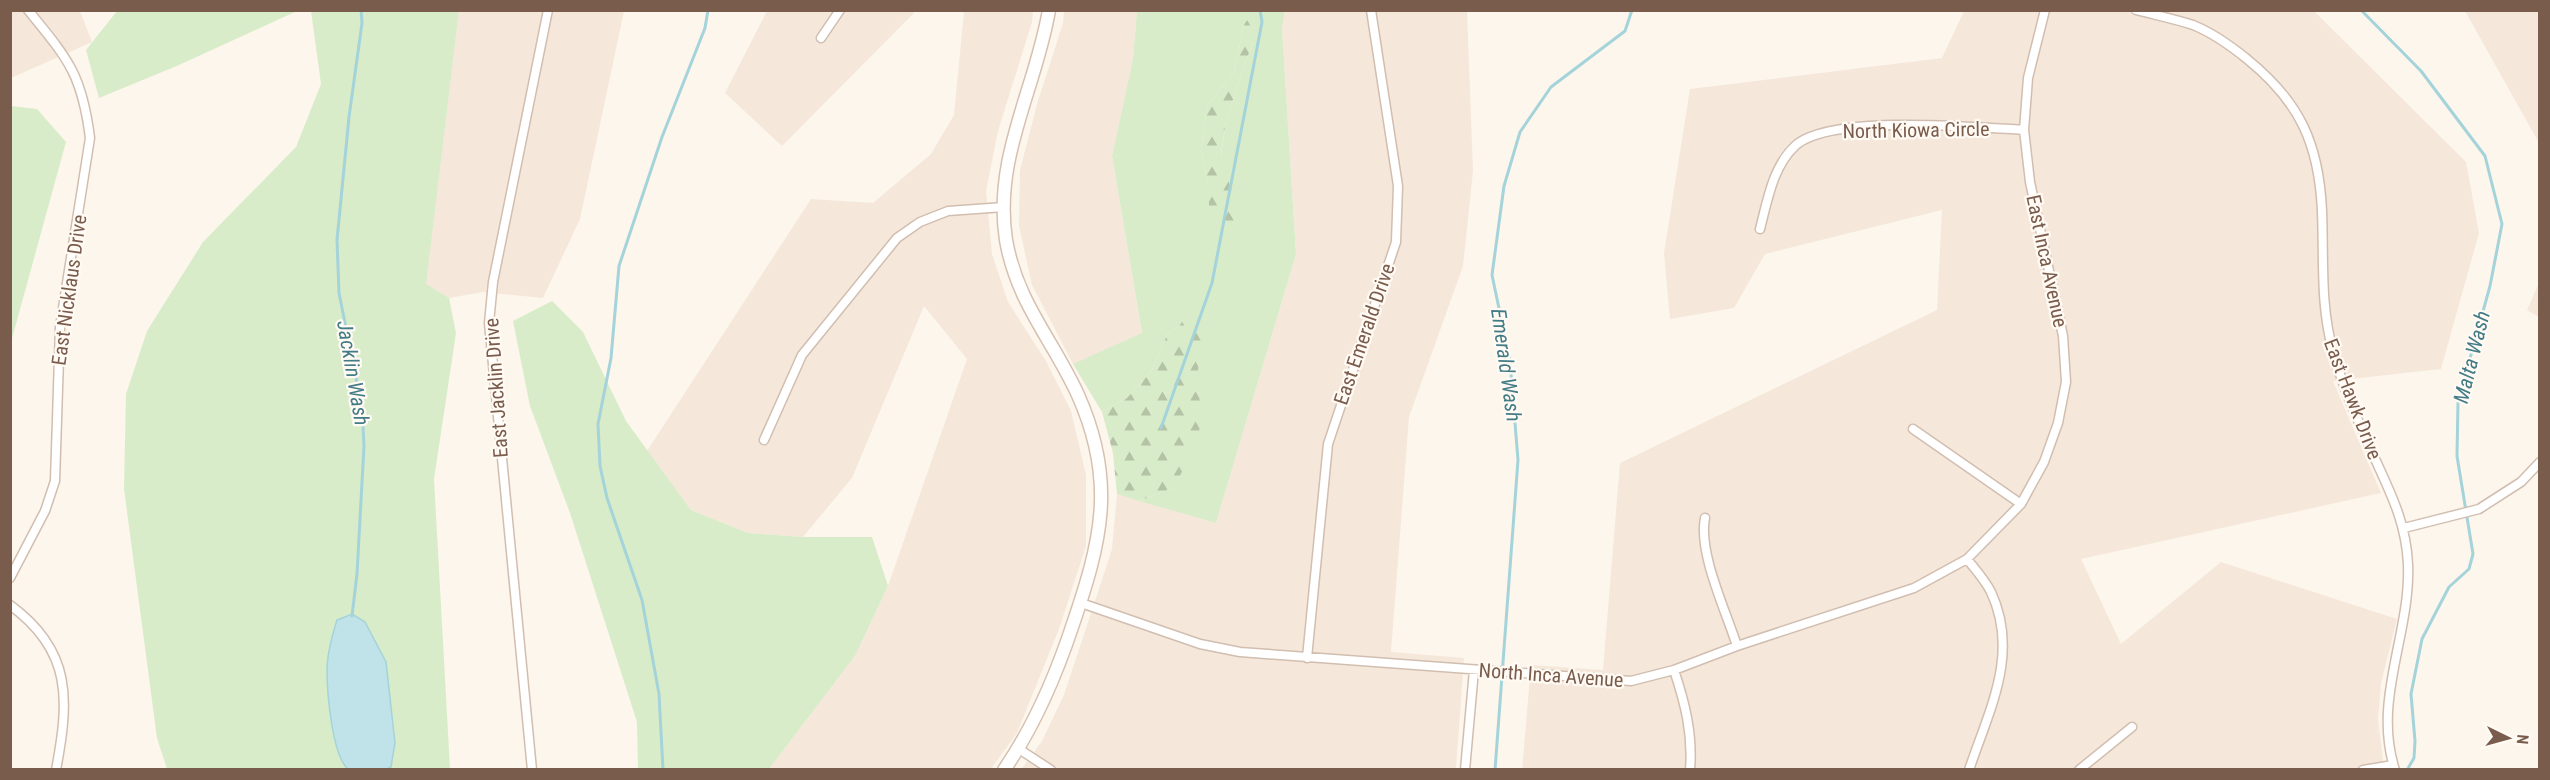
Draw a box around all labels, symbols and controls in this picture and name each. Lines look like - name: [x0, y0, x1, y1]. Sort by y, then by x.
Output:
- street label: North Kiowa Circle: [1842, 117, 1990, 143]
- street label: East Inca Avenue: [2021, 193, 2073, 329]
- street label: East Nicklaus Drive: [47, 213, 91, 367]
- street label: East Emerald Drive: [1329, 260, 1399, 408]
- water label: Emerald Wash: [1486, 307, 1526, 423]
- water label: Malta Wash: [2449, 308, 2495, 406]
- street label: East Jacklin Drive: [479, 317, 513, 459]
- water label: Jacklin Wash: [332, 319, 374, 427]
- street label: East Hawk Drive: [2319, 335, 2387, 463]
- street label: North Inca Avenue: [1478, 658, 1624, 692]
- north arrow: [2478, 708, 2538, 768]
- text: N: [2513, 734, 2532, 745]

